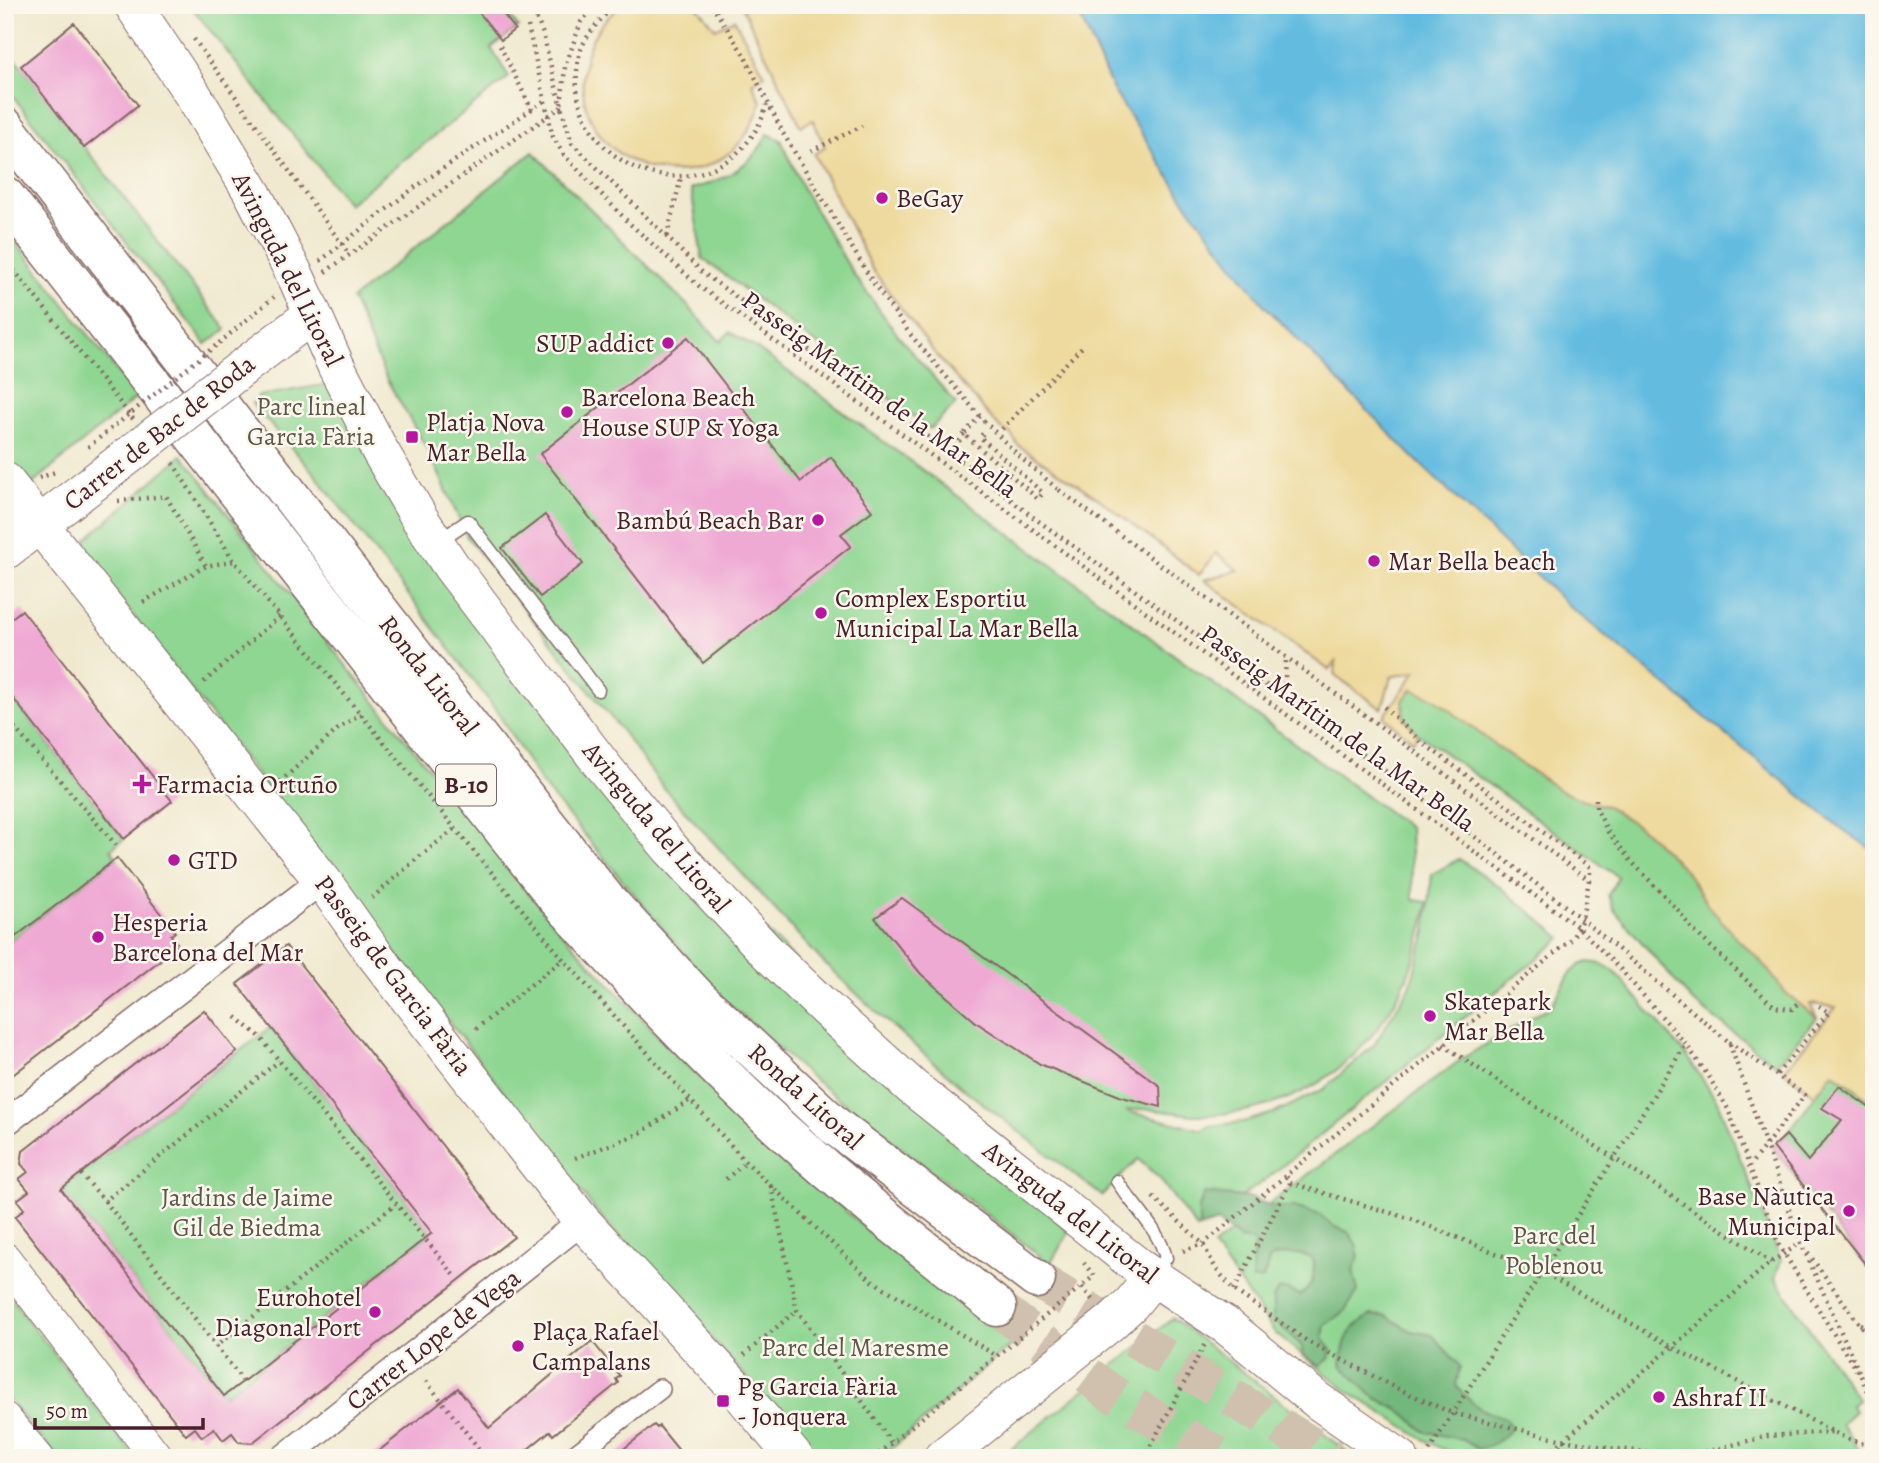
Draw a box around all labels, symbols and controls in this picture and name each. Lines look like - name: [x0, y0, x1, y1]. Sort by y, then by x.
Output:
- street label: Avinguda del Litoral: [223, 165, 352, 372]
- place label: BeGay: [896, 181, 964, 216]
- marker: BeGay: [874, 190, 890, 206]
- street label: Passeig Marítim de la Mar Bella: [735, 282, 1025, 506]
- place label: SUP addict: [536, 326, 654, 361]
- marker: SUP addict: [660, 335, 676, 351]
- street label: Carrer de Bac de Roda: [56, 346, 262, 518]
- place label: Barcelona Beach House SUP & Yoga: [581, 380, 779, 445]
- park label: Parc lineal Garcia Fària: [247, 389, 375, 454]
- marker: Barcelona Beach House SUP & Yoga: [559, 404, 575, 420]
- place label: Platja Nova Mar Bella: [426, 405, 545, 470]
- marker: Platja Nova Mar Bella: [404, 429, 420, 445]
- place label: Bambú Beach Bar: [616, 503, 804, 538]
- marker: Bambú Beach Bar: [810, 512, 826, 528]
- place label: Mar Bella beach: [1388, 544, 1556, 579]
- marker: Mar Bella beach: [1366, 553, 1382, 569]
- place label: Complex Esportiu Municipal La Mar Bella: [835, 581, 1079, 646]
- marker: Complex Esportiu Municipal La Mar Bella: [813, 605, 829, 621]
- street label: Ronda Litoral: [371, 608, 487, 743]
- street label: Passeig Marítim de la Mar Bella: [1193, 616, 1483, 840]
- street label: Avinguda del Litoral: [574, 734, 739, 920]
- road number: B-10: [436, 764, 496, 806]
- place label: Farmacia Ortuño: [156, 767, 338, 802]
- marker: Farmacia Ortuño: [134, 776, 150, 792]
- place label: GTD: [188, 843, 238, 878]
- marker: GTD: [166, 852, 182, 868]
- street label: Passeig de Garcia Fària: [307, 868, 481, 1083]
- place label: Hesperia Barcelona del Mar: [112, 905, 303, 970]
- marker: Hesperia Barcelona del Mar: [90, 929, 106, 945]
- place label: Skatepark Mar Bella: [1444, 984, 1551, 1049]
- marker: Skatepark Mar Bella: [1422, 1008, 1438, 1024]
- street label: Ronda Litoral: [741, 1035, 871, 1157]
- street label: Avinguda del Litoral: [975, 1132, 1166, 1292]
- place label: Base Nàutica Municipal: [1697, 1179, 1835, 1244]
- park label: Jardins de Jaime Gil de Biedma: [161, 1180, 333, 1245]
- marker: Base Nàutica Municipal: [1841, 1203, 1857, 1219]
- park label: Parc del Poblenou: [1505, 1218, 1604, 1283]
- street label: Carrer Lope de Vega: [339, 1260, 528, 1419]
- place label: Eurohotel Diagonal Port: [215, 1280, 361, 1345]
- marker: Eurohotel Diagonal Port: [367, 1304, 383, 1320]
- place label: Plaça Rafael Campalans: [532, 1314, 659, 1379]
- park label: Parc del Maresme: [761, 1330, 949, 1365]
- marker: Plaça Rafael Campalans: [510, 1338, 526, 1354]
- place label: Pg Garcia Fària - Jonquera: [737, 1369, 898, 1434]
- place label: Ashraf II: [1672, 1380, 1767, 1415]
- scale bar: [35, 1386, 203, 1430]
- marker: Ashraf II: [1651, 1389, 1667, 1405]
- marker: Pg Garcia Fària - Jonquera: [715, 1393, 731, 1409]
- text: 50 m: [46, 1397, 88, 1425]

